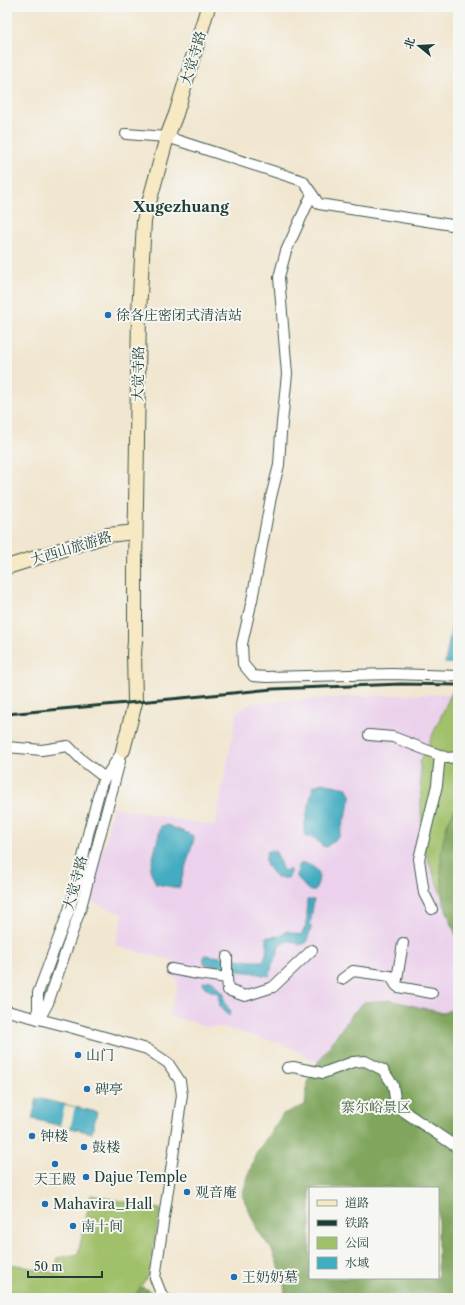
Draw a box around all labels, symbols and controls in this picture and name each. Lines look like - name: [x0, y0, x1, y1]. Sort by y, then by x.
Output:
- north arrow: [399, 26, 439, 66]
- street label: 大觉寺路: [176, 29, 210, 87]
- text: 北: [401, 36, 418, 50]
- district label: Xugezhuang: [132, 197, 229, 216]
- place label: 徐各庄密闭式清洁站: [116, 306, 242, 324]
- marker: 徐各庄密闭式清洁站: [103, 310, 113, 320]
- street label: 大觉寺路: [129, 346, 147, 402]
- street label: 大西山旅游路: [28, 527, 114, 569]
- street label: 大觉寺路: [59, 854, 91, 912]
- place label: 山门: [86, 1046, 114, 1064]
- marker: 山门: [73, 1050, 83, 1060]
- place label: 碑亭: [95, 1080, 123, 1098]
- marker: 碑亭: [82, 1084, 92, 1094]
- park label: 寨尔峪景区: [341, 1098, 411, 1116]
- place label: 钟楼: [40, 1127, 68, 1145]
- marker: 钟楼: [27, 1131, 37, 1141]
- place label: 鼓楼: [92, 1138, 120, 1156]
- marker: 鼓楼: [79, 1142, 89, 1152]
- marker: 天王殿: [50, 1159, 60, 1169]
- place label: Dajue Temple: [94, 1168, 187, 1186]
- place label: 天王殿: [34, 1170, 76, 1188]
- marker: Dajue Temple: [81, 1172, 91, 1182]
- place label: 观音庵: [195, 1183, 237, 1201]
- marker: 观音庵: [182, 1187, 192, 1197]
- legend: [309, 1187, 439, 1279]
- place label: Mahavira_Hall: [53, 1195, 152, 1213]
- text: 道路: [345, 1195, 369, 1210]
- marker: Mahavira_Hall: [40, 1199, 50, 1209]
- text: 铁路: [345, 1215, 369, 1230]
- place label: 南十间: [81, 1217, 123, 1235]
- marker: 南十间: [68, 1221, 78, 1231]
- text: 公园: [345, 1235, 369, 1250]
- scale bar: [28, 1253, 102, 1279]
- text: 水域: [345, 1255, 369, 1270]
- text: 50 m: [34, 1259, 63, 1274]
- place label: 王奶奶墓: [242, 1268, 298, 1286]
- marker: 王奶奶墓: [229, 1272, 239, 1282]

